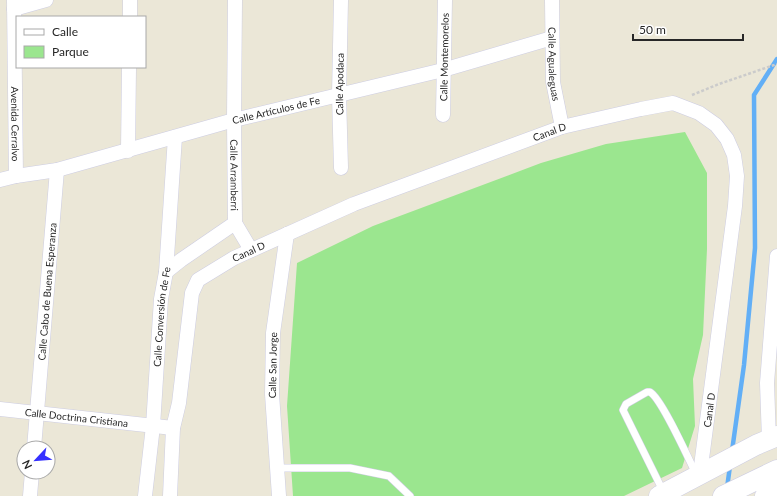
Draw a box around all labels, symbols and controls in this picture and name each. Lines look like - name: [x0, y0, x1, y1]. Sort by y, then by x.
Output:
- street label: Calle Montemorelos: [437, 13, 451, 101]
- legend: [16, 16, 146, 68]
- scale bar: [633, 16, 743, 42]
- text: 50 m: [639, 22, 666, 37]
- text: Calle: [52, 24, 78, 39]
- street label: Calle Agualeguas: [546, 27, 563, 102]
- text: Parque: [52, 44, 89, 59]
- street label: Calle Apodaca: [333, 53, 346, 115]
- street label: Avenida Cerralvo: [9, 86, 22, 162]
- street label: Calle Artículos de Fe: [231, 94, 321, 126]
- street label: Canal D: [531, 120, 568, 143]
- street label: Calle Arramberri: [228, 139, 241, 211]
- street label: Calle Cabo de Buena Esperanza: [35, 222, 59, 361]
- street label: Canal D: [230, 239, 267, 264]
- street label: Calle Conversión de Fe: [151, 267, 172, 367]
- street label: Calle San Jorge: [266, 332, 279, 399]
- street label: Canal D: [701, 392, 717, 428]
- street label: Calle Doctrina Cristiana: [24, 406, 129, 429]
- north arrow: [16, 440, 56, 480]
- text: N: [19, 458, 34, 471]

